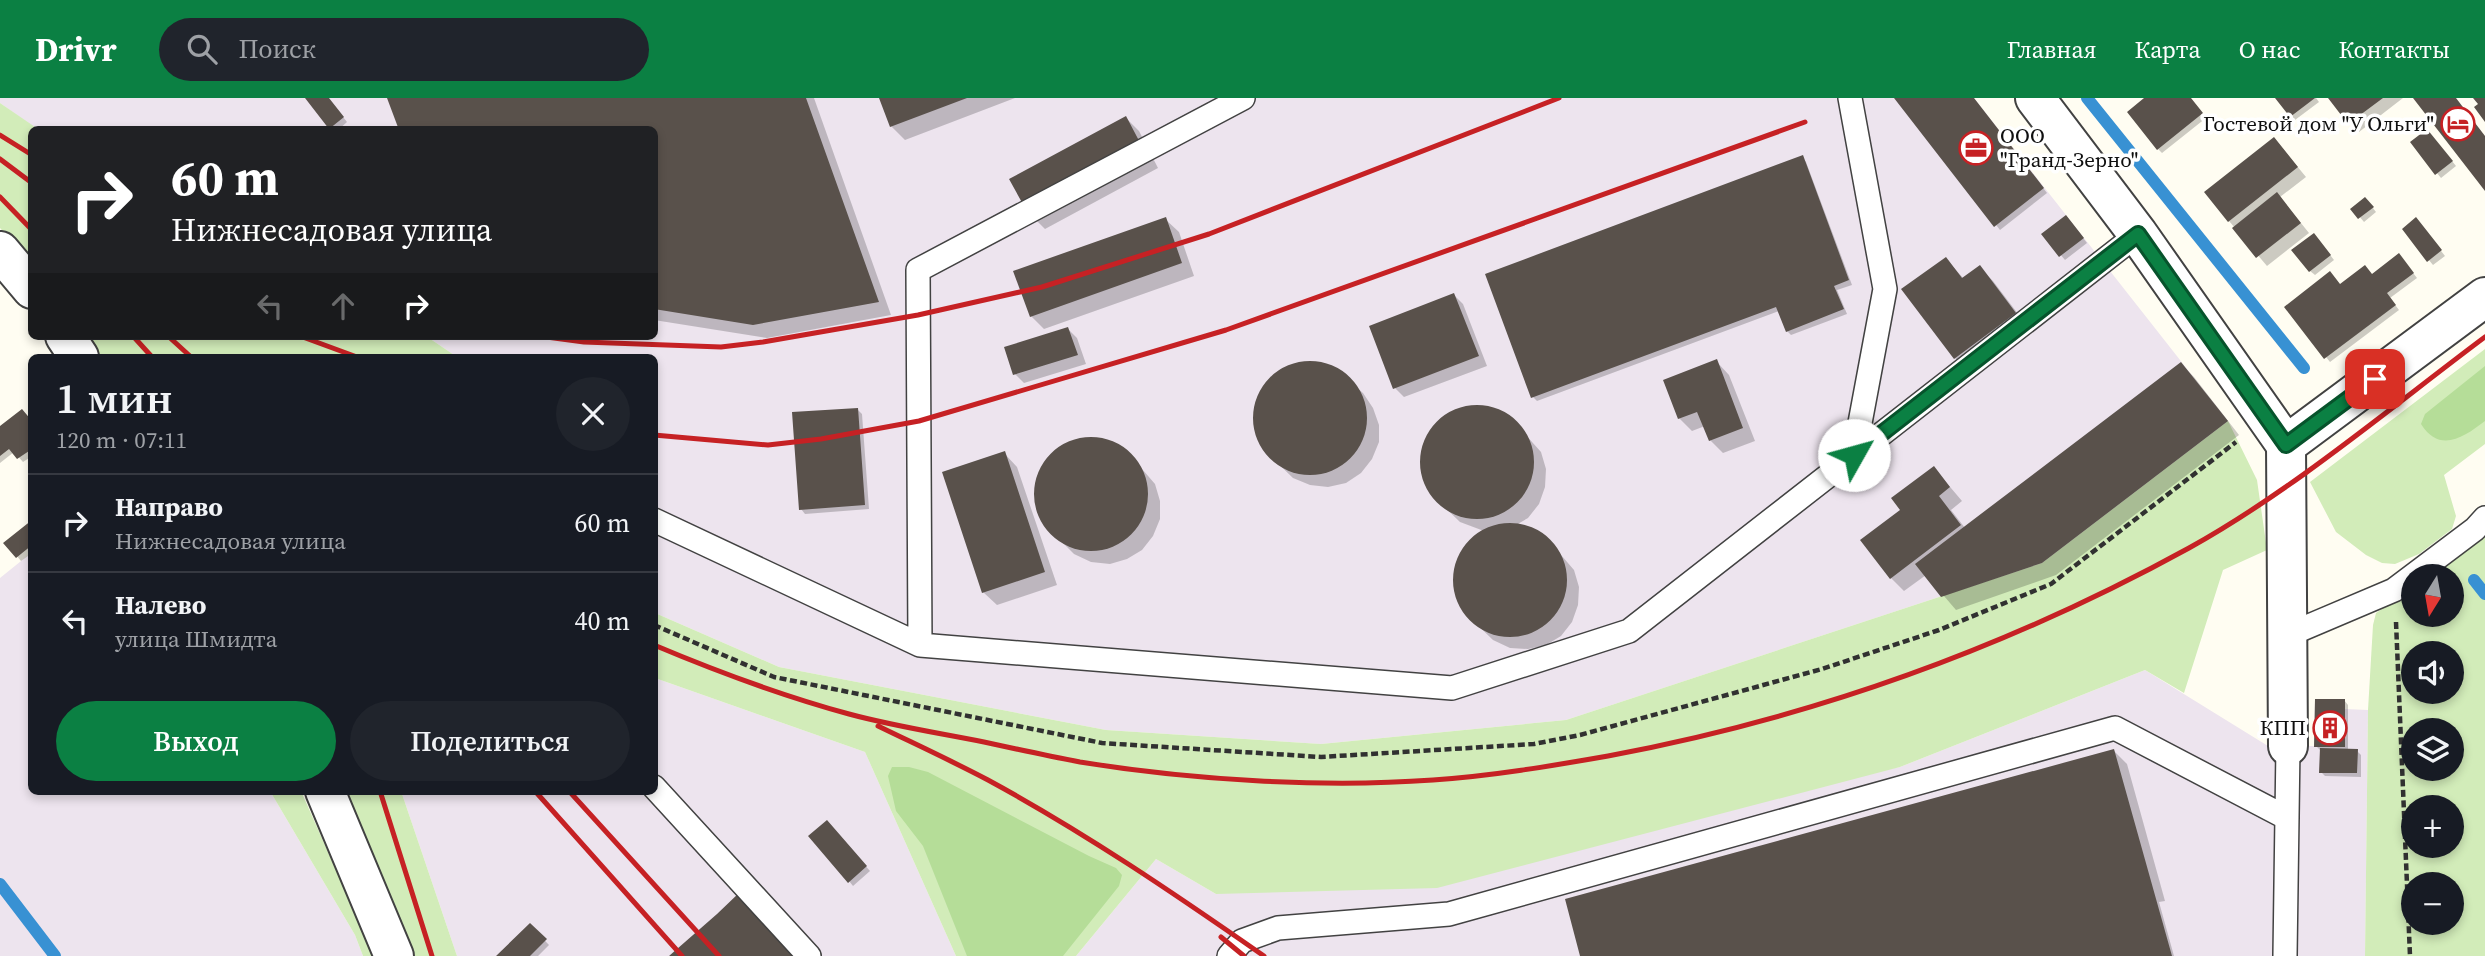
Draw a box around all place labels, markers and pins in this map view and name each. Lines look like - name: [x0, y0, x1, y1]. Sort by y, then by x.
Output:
- hotel icon: Гостевой дом "У Ольги": [2439, 105, 2477, 143]
- place label: Гостевой дом "У Ольги": [2203, 109, 2434, 138]
- place label: ООО "Гранд-Зерно": [2000, 121, 2138, 174]
- office icon: ООО "Гранд-Зерно": [1957, 129, 1995, 167]
- pin: [2345, 349, 2405, 409]
- building icon: КПП: [2311, 709, 2349, 747]
- place label: КПП: [2260, 713, 2306, 742]

